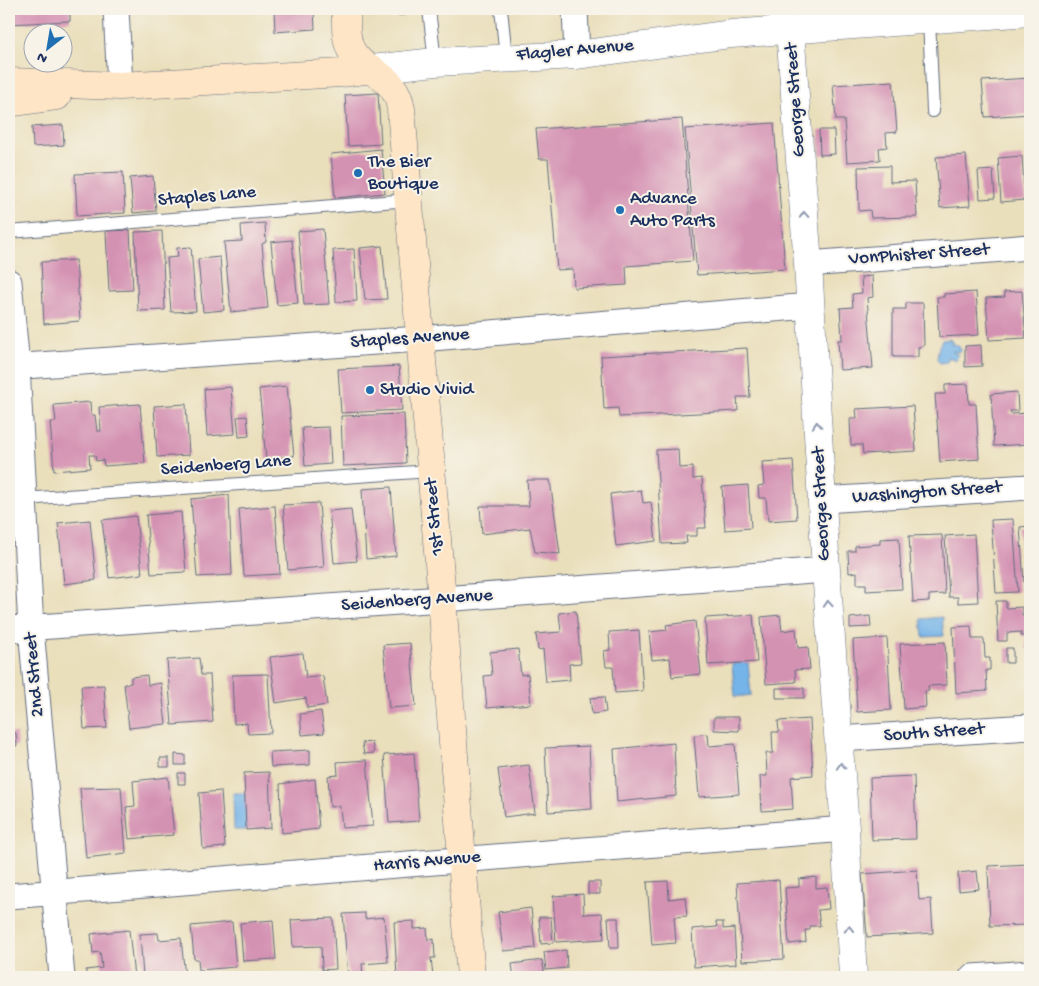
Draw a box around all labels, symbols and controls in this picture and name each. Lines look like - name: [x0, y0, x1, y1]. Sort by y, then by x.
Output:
- north arrow: [22, 22, 72, 72]
- street label: Flagler Avenue: [514, 34, 635, 68]
- street label: George Street: [780, 40, 811, 158]
- text: N: [34, 47, 51, 67]
- place label: The Bier Boutique: [367, 151, 439, 196]
- marker: The Bier Boutique: [352, 167, 364, 179]
- street label: Staples Lane: [157, 181, 257, 213]
- place label: Advance Auto Parts: [630, 188, 716, 233]
- marker: Advance Auto Parts: [614, 204, 626, 216]
- one-way arrow: [799, 211, 810, 219]
- street label: VonPhister Street: [847, 238, 992, 271]
- street label: Staples Avenue: [350, 323, 470, 355]
- place label: Studio Vivid: [380, 379, 475, 402]
- marker: Studio Vivid: [364, 384, 376, 396]
- one-way arrow: [812, 420, 823, 428]
- street label: George Street: [807, 444, 836, 562]
- street label: Seidenberg Lane: [160, 450, 292, 482]
- street label: 1st Street: [420, 475, 450, 558]
- street label: Washington Street: [852, 476, 1005, 510]
- street label: Seidenberg Avenue: [341, 584, 494, 618]
- one-way arrow: [823, 600, 834, 608]
- street label: 2nd Street: [20, 630, 50, 718]
- street label: South Street: [883, 718, 987, 748]
- one-way arrow: [835, 762, 846, 770]
- street label: Harris Avenue: [372, 846, 482, 878]
- one-way arrow: [844, 924, 855, 932]

